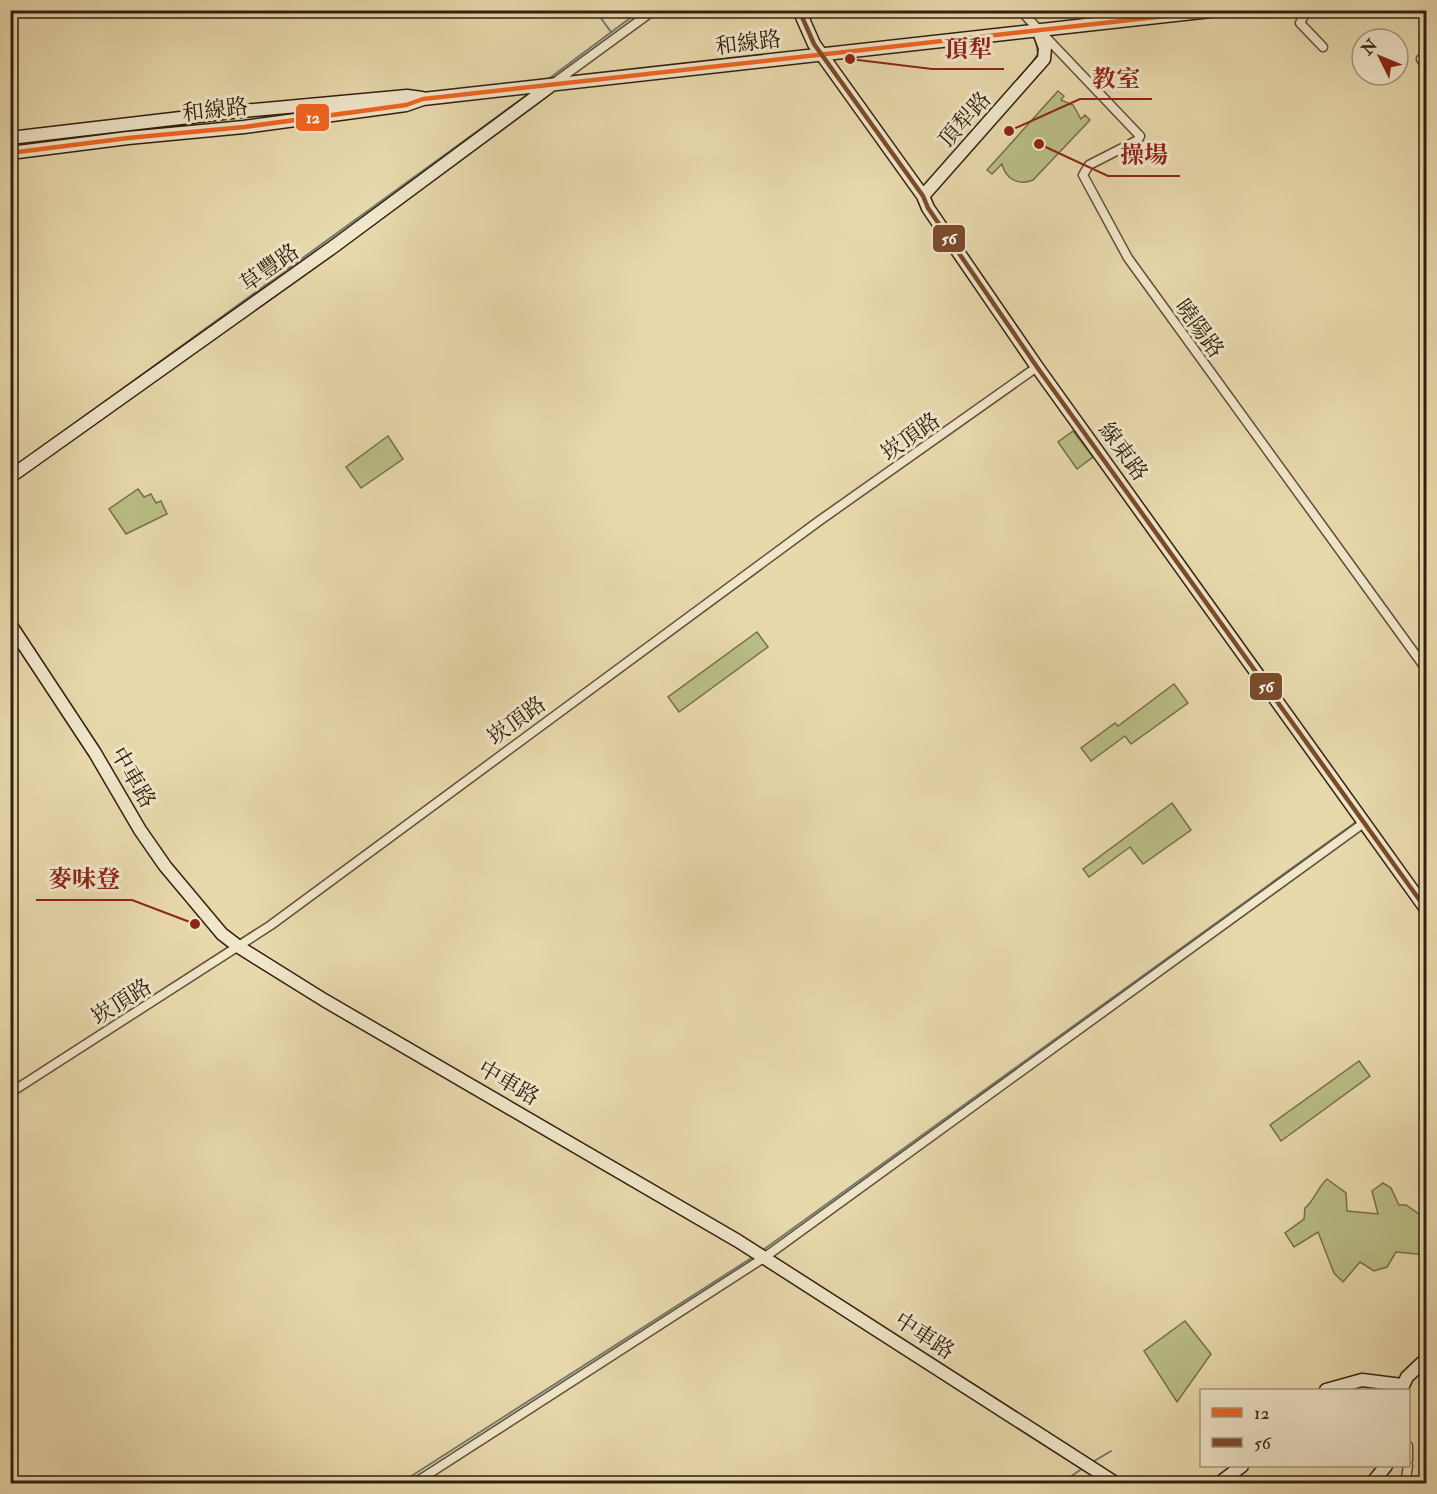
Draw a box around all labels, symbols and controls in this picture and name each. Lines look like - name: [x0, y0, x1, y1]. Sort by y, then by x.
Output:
- street label: 和線路: [714, 25, 783, 61]
- callout: 頂犁: [932, 27, 1004, 69]
- north arrow: [1350, 27, 1410, 87]
- text: 頂犁: [944, 34, 992, 65]
- text: N: [1357, 35, 1382, 60]
- callout: 教室: [1080, 57, 1152, 99]
- text: 教室: [1092, 64, 1140, 95]
- street label: 頂犁路: [932, 86, 997, 154]
- street label: 和線路: [181, 93, 249, 127]
- line badge: 12: [295, 103, 330, 132]
- text: 12: [306, 108, 320, 128]
- callout: 操場: [1108, 134, 1180, 176]
- text: 操場: [1120, 140, 1168, 171]
- line badge: 56: [932, 224, 966, 253]
- text: 56: [941, 229, 958, 249]
- street label: 草豐路: [235, 237, 305, 298]
- street label: 曉陽路: [1168, 294, 1230, 364]
- street label: 崁頂路: [876, 406, 946, 467]
- street label: 線東路: [1092, 417, 1154, 487]
- line badge: 56: [1249, 672, 1283, 701]
- text: 56: [1258, 677, 1275, 697]
- street label: 崁頂路: [482, 690, 552, 752]
- street label: 中車路: [105, 742, 162, 813]
- callout: 麥味登: [36, 858, 132, 900]
- text: 麥味登: [48, 864, 120, 895]
- street label: 崁頂路: [86, 972, 157, 1031]
- street label: 中車路: [473, 1054, 544, 1111]
- street label: 中車路: [889, 1306, 960, 1366]
- legend: [1200, 1389, 1410, 1467]
- text: 12: [1254, 1402, 1270, 1425]
- text: 56: [1254, 1432, 1272, 1455]

